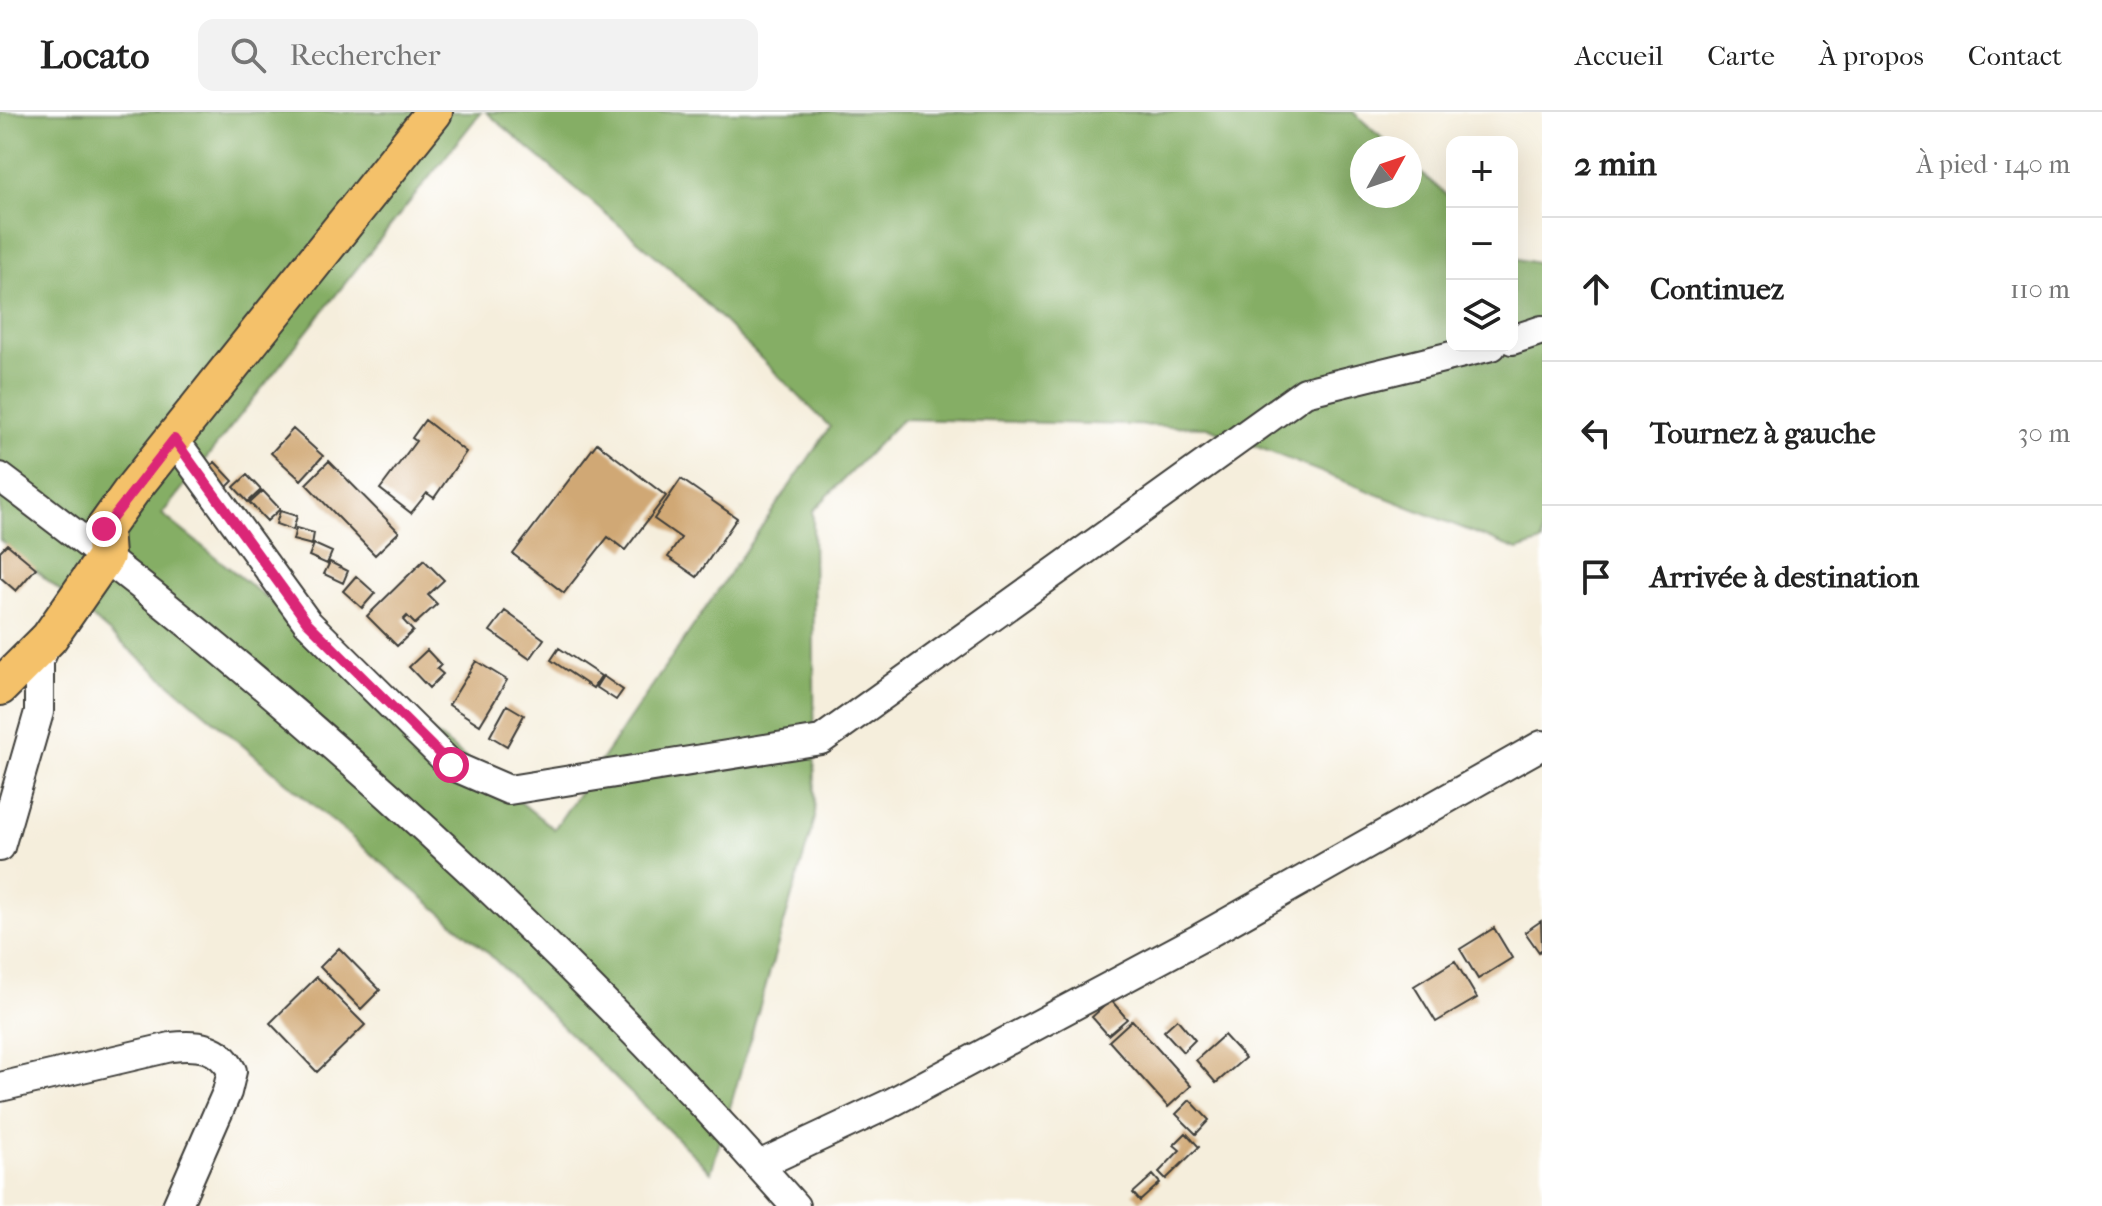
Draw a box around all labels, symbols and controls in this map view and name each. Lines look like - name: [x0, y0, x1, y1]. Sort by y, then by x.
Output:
- search box: [198, 19, 758, 91]
- text: Locato: [40, 33, 150, 78]
- icon: search: [226, 33, 270, 77]
- text: Rechercher: [290, 38, 440, 73]
- text: Accueil: [1575, 39, 1663, 72]
- text: Carte: [1707, 39, 1775, 72]
- text: À propos: [1819, 39, 1924, 72]
- text: Contact: [1968, 39, 2062, 72]
- north arrow: [1350, 136, 1422, 208]
- map controls: [1446, 136, 1518, 352]
- button: +: [1446, 136, 1518, 208]
- text: 2 min: [1574, 144, 1657, 184]
- text: À pied · 140 m: [1917, 149, 2070, 180]
- button: −: [1446, 208, 1518, 280]
- icon: ahead: [1574, 267, 1618, 311]
- text: Continuez: [1650, 272, 1784, 307]
- text: 110 m: [2010, 274, 2070, 305]
- button: layers: [1446, 280, 1518, 352]
- icon: left: [1574, 411, 1618, 455]
- text: Tournez à gauche: [1650, 416, 1876, 451]
- text: 30 m: [2018, 418, 2070, 449]
- route end: [86, 511, 122, 547]
- icon: arrive: [1574, 555, 1618, 599]
- text: Arrivée à destination: [1650, 560, 1919, 595]
- route start: [433, 747, 469, 783]

